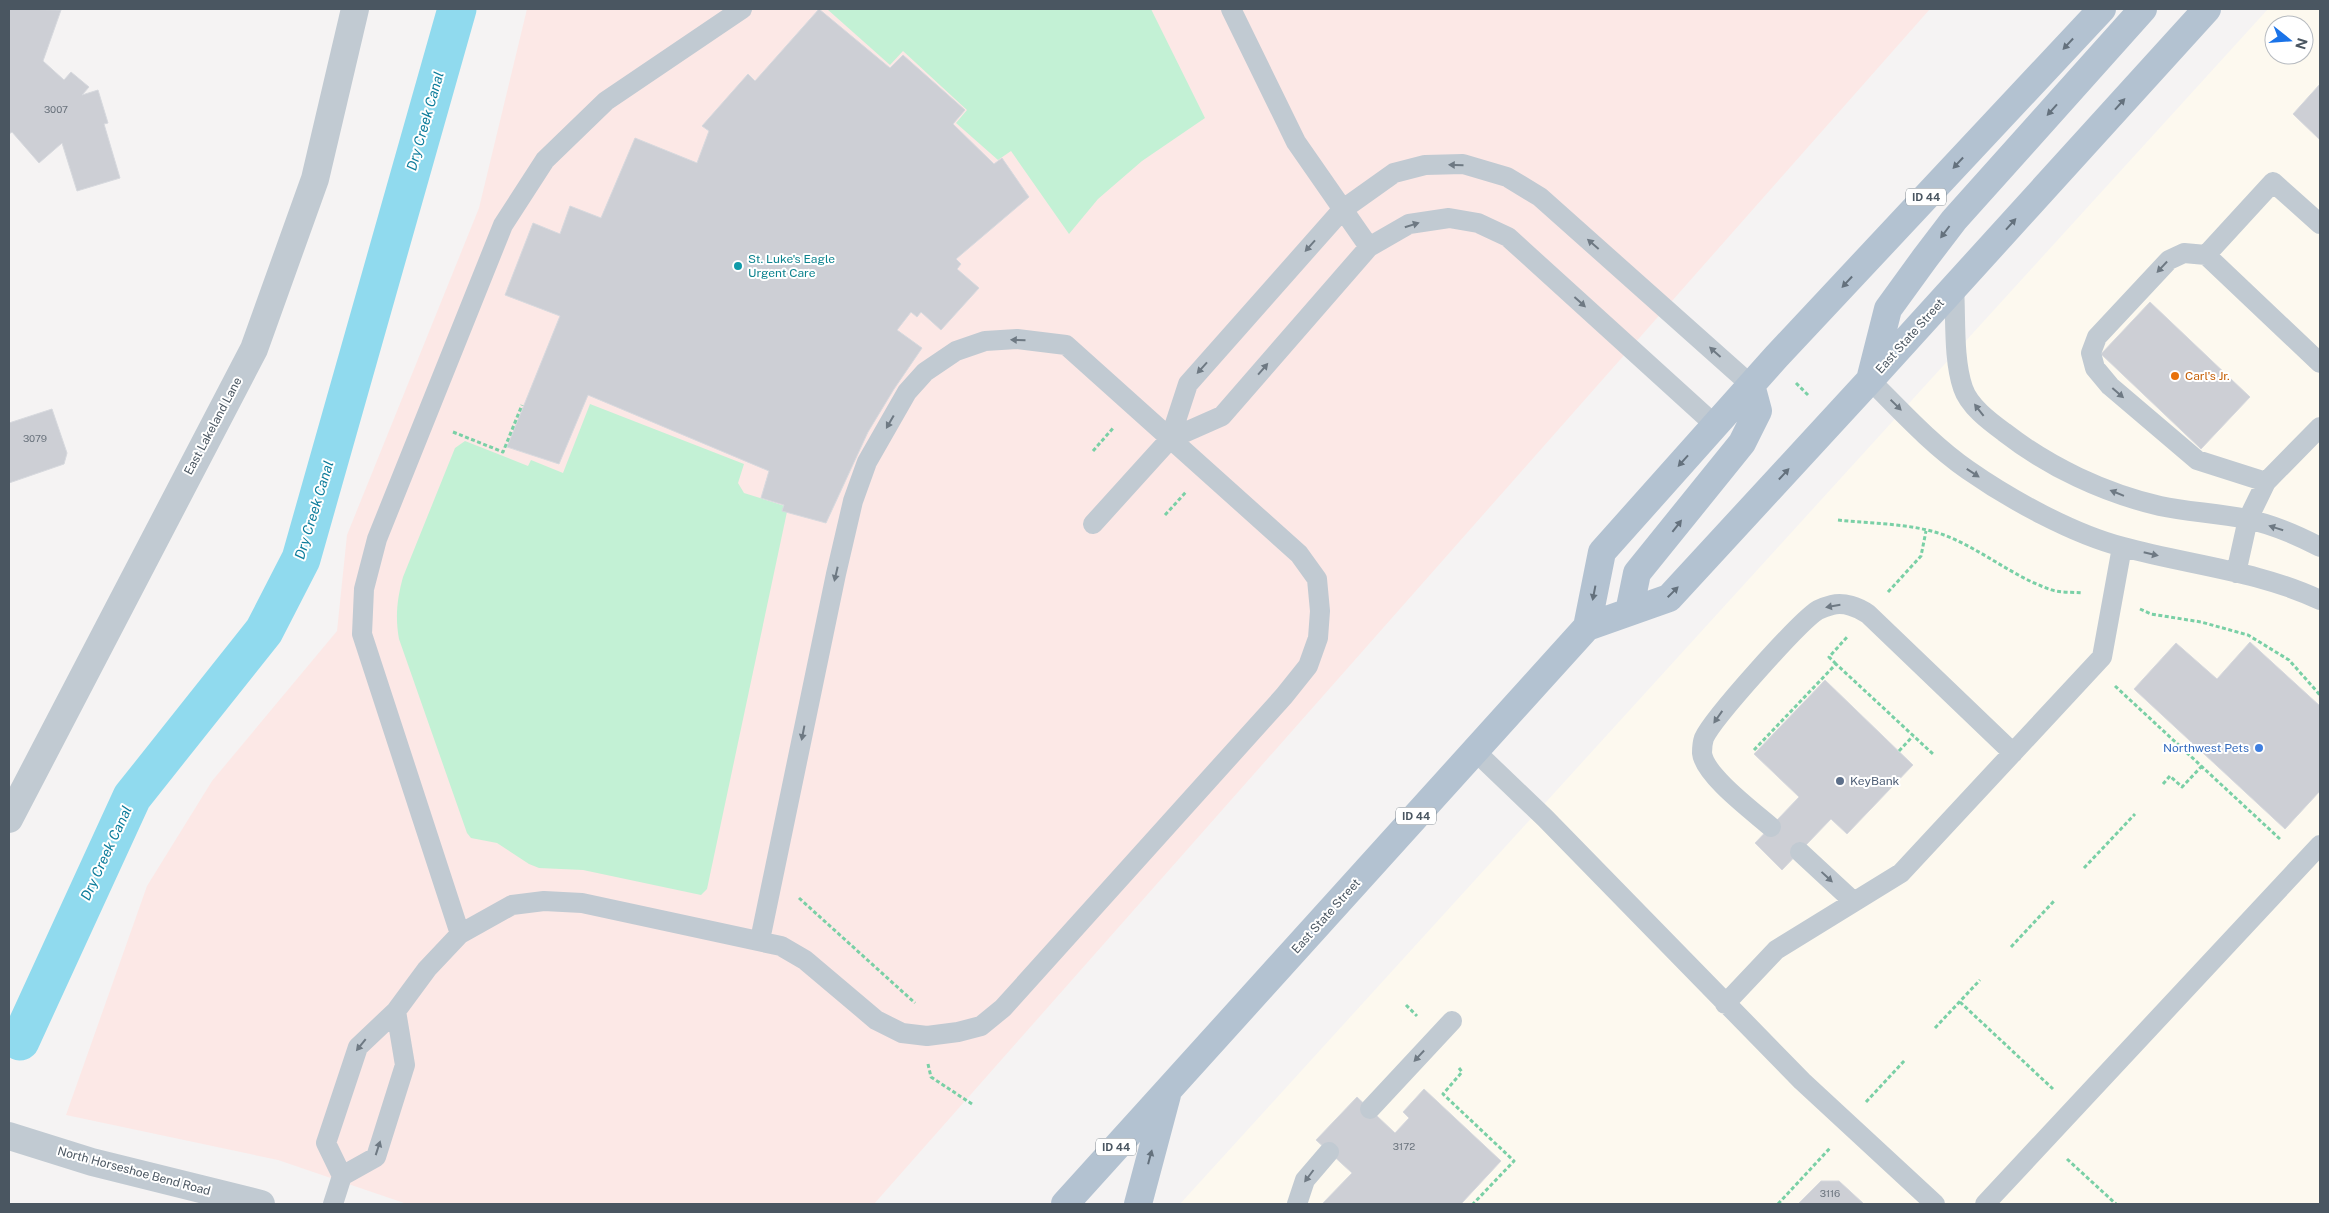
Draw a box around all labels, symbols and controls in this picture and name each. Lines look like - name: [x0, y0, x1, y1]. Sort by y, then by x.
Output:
- north arrow: [2264, 15, 2314, 65]
- text: N: [2292, 36, 2311, 51]
- one-way arrow: [2062, 38, 2074, 50]
- water label: Dry Creek Canal: [403, 70, 447, 172]
- one-way arrow: [2114, 98, 2126, 110]
- house number: 3007: [44, 103, 68, 115]
- one-way arrow: [2046, 104, 2058, 116]
- one-way arrow: [1952, 157, 1963, 169]
- one-way arrow: [1448, 161, 1464, 169]
- road number: ID 44: [1906, 188, 1946, 206]
- one-way arrow: [2005, 219, 2017, 231]
- one-way arrow: [1405, 220, 1420, 228]
- one-way arrow: [1939, 225, 1950, 238]
- one-way arrow: [1588, 238, 1600, 250]
- one-way arrow: [1304, 240, 1316, 252]
- place label: St. Luke's Eagle Urgent Care: [748, 252, 835, 280]
- marker: St. Luke's Eagle Urgent Care: [732, 260, 744, 272]
- one-way arrow: [2156, 261, 2168, 273]
- one-way arrow: [1841, 275, 1853, 287]
- one-way arrow: [1574, 296, 1586, 308]
- street label: East State Street: [1873, 296, 1947, 376]
- one-way arrow: [1009, 336, 1025, 344]
- one-way arrow: [1709, 346, 1721, 358]
- one-way arrow: [1196, 361, 1208, 373]
- one-way arrow: [1257, 362, 1268, 375]
- place label: Carl's Jr.: [2185, 369, 2230, 383]
- marker: Carl's Jr.: [2169, 370, 2181, 382]
- street label: East Lakeland Lane: [181, 375, 245, 477]
- one-way arrow: [2112, 387, 2124, 399]
- one-way arrow: [1890, 399, 1902, 411]
- one-way arrow: [1974, 404, 1985, 417]
- one-way arrow: [886, 416, 895, 429]
- house number: 3079: [23, 432, 47, 444]
- one-way arrow: [1677, 455, 1688, 468]
- water label: Dry Creek Canal: [291, 459, 337, 561]
- one-way arrow: [1778, 468, 1790, 480]
- one-way arrow: [1966, 468, 1979, 477]
- one-way arrow: [2109, 489, 2124, 497]
- one-way arrow: [1671, 520, 1682, 533]
- one-way arrow: [2268, 523, 2283, 531]
- one-way arrow: [2144, 550, 2159, 558]
- one-way arrow: [832, 567, 840, 582]
- one-way arrow: [1590, 585, 1598, 600]
- one-way arrow: [1667, 586, 1679, 598]
- one-way arrow: [1825, 603, 1841, 611]
- one-way arrow: [1713, 711, 1723, 724]
- one-way arrow: [799, 726, 807, 741]
- place label: Northwest Pets: [2163, 741, 2249, 755]
- marker: Northwest Pets: [2253, 742, 2265, 754]
- place label: KeyBank: [1850, 774, 1900, 788]
- marker: KeyBank: [1834, 775, 1846, 787]
- water label: Dry Creek Canal: [77, 803, 135, 903]
- road number: ID 44: [1396, 808, 1436, 824]
- one-way arrow: [1821, 871, 1833, 883]
- street label: East State Street: [1289, 876, 1363, 956]
- one-way arrow: [356, 1038, 367, 1051]
- one-way arrow: [1413, 1050, 1424, 1063]
- road number: ID 44: [1096, 1138, 1136, 1156]
- one-way arrow: [375, 1140, 383, 1155]
- house number: 3172: [1393, 1140, 1415, 1152]
- street label: North Horseshoe Bend Road: [56, 1144, 212, 1198]
- one-way arrow: [1146, 1150, 1154, 1165]
- one-way arrow: [1304, 1169, 1314, 1183]
- house number: 3116: [1820, 1187, 1840, 1199]

